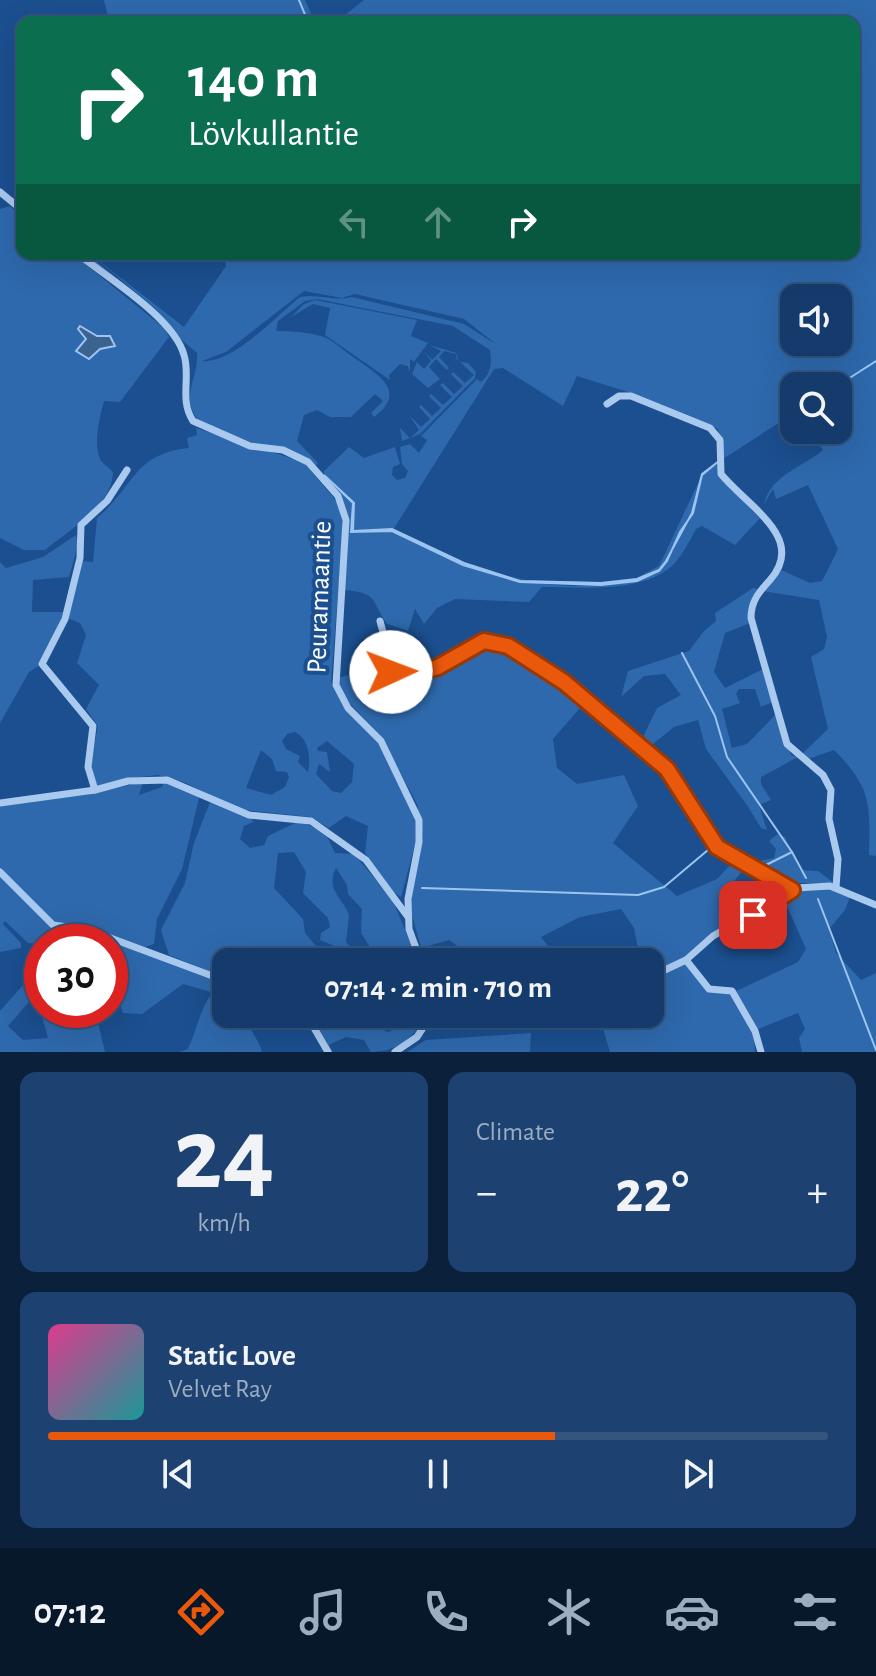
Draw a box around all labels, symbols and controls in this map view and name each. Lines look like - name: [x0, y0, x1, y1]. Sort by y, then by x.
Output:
- icon: right: [56, 48, 160, 152]
- text: 140 m: [188, 51, 319, 107]
- text: Lövkullantie: [188, 116, 359, 152]
- icon: left: [332, 200, 376, 244]
- icon: ahead: [416, 200, 460, 244]
- icon: right: [500, 200, 544, 244]
- map controls: [780, 284, 852, 444]
- button: sound: [780, 284, 852, 356]
- button: search: [780, 372, 852, 444]
- street label: Peuramaantie: [303, 520, 337, 674]
- position arrow: [349, 630, 433, 714]
- pin: [719, 881, 787, 949]
- icon: arrive: [731, 893, 775, 937]
- speed limit sign: 30: [24, 924, 128, 1028]
- text: 07:14 · 2 min · 710 m: [324, 973, 552, 1003]
- text: 24: [173, 1104, 275, 1208]
- text: Climate: [476, 1119, 555, 1145]
- text: 22°: [615, 1163, 689, 1223]
- text: −: [476, 1171, 497, 1215]
- text: +: [807, 1171, 828, 1215]
- text: km/h: [197, 1210, 251, 1236]
- text: Static Love: [168, 1341, 296, 1371]
- text: Velvet Ray: [168, 1376, 272, 1402]
- icon: previous: [156, 1452, 200, 1496]
- icon: pause: [416, 1452, 460, 1496]
- icon: next: [676, 1452, 720, 1496]
- icon: directions: [173, 1584, 229, 1640]
- icon: music: [295, 1584, 351, 1640]
- icon: phone: [418, 1584, 474, 1640]
- icon: climate: [541, 1584, 597, 1640]
- icon: car: [664, 1584, 720, 1640]
- icon: filters: [787, 1584, 843, 1640]
- text: 07:12: [33, 1594, 106, 1630]

